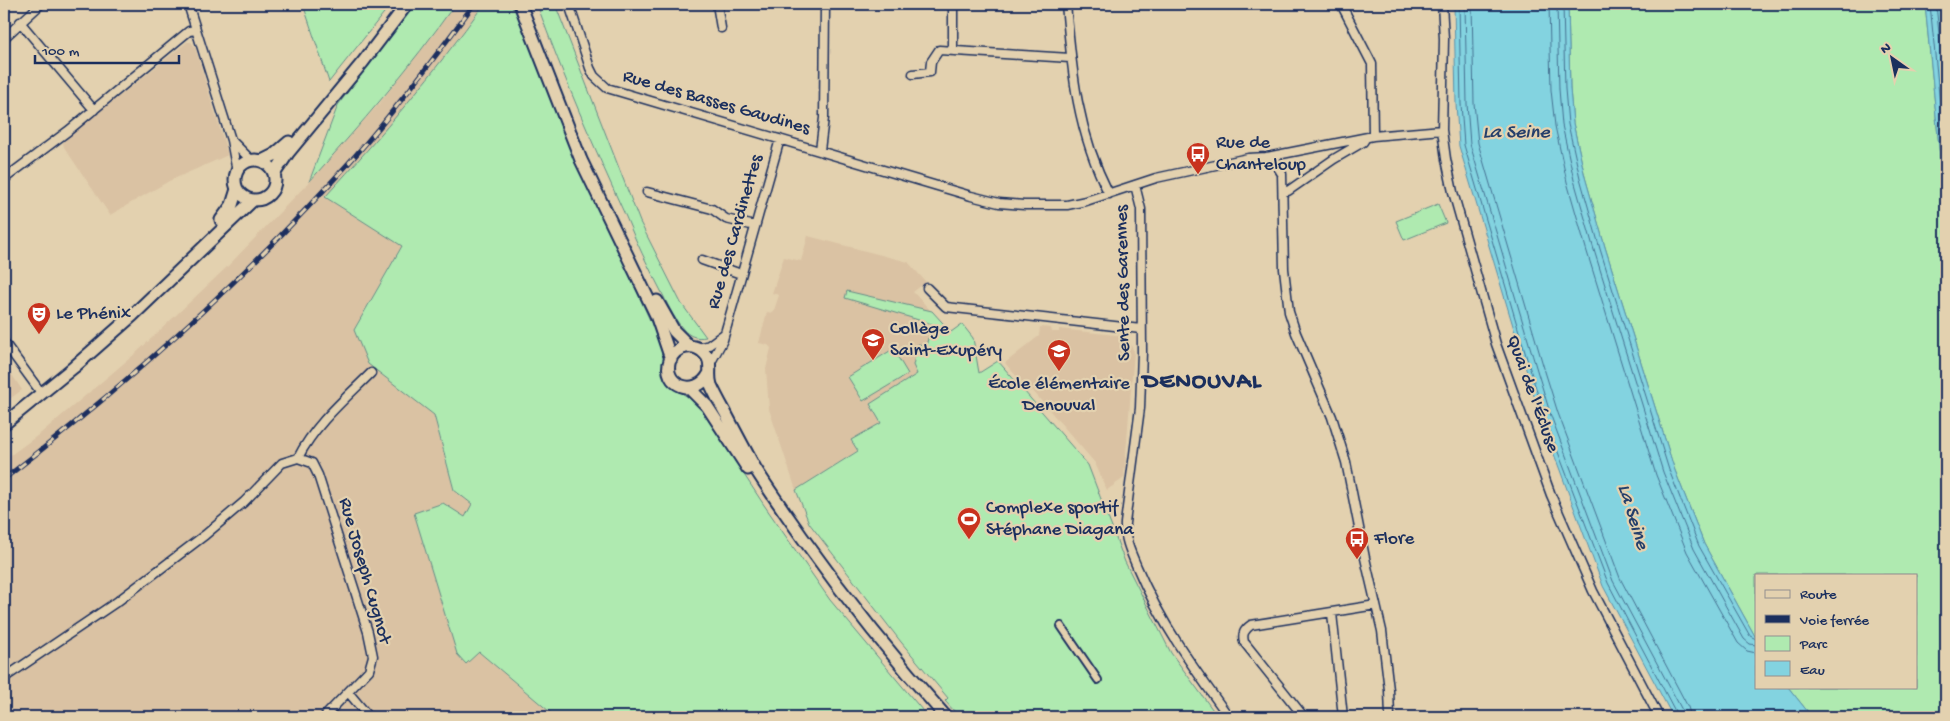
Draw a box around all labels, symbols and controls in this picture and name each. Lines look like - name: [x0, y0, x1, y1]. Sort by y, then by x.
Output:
- scale bar: [35, 32, 179, 64]
- north arrow: [1868, 32, 1918, 82]
- text: N: [1878, 40, 1895, 59]
- text: 100 m: [41, 43, 80, 61]
- street label: Rue des Basses Gaudines: [620, 65, 813, 141]
- water label: La Seine: [1483, 122, 1550, 145]
- place label: Rue de Chanteloup: [1216, 132, 1307, 177]
- bus stop icon: Rue de Chanteloup: [1185, 141, 1211, 175]
- street label: Rue des Cardinettes: [703, 151, 769, 312]
- street label: Sente des Garennes: [1111, 204, 1137, 361]
- theatre icon: Le Phénix: [26, 301, 52, 335]
- place label: Le Phénix: [56, 303, 131, 326]
- place label: Collège Saint-Exupéry: [890, 318, 1003, 363]
- school or university icon: Collège Saint-Exupéry: [860, 327, 886, 361]
- street label: Quai de l'Écluse: [1500, 332, 1564, 456]
- school or university icon: École élémentaire Denouval: [1046, 338, 1072, 372]
- district label: DENOUVAL: [1141, 368, 1263, 397]
- place label: École élémentaire Denouval: [988, 373, 1130, 418]
- water label: La Seine: [1611, 482, 1653, 553]
- street label: Rue Joseph Cugnot: [332, 495, 396, 649]
- place label: Complexe sportif Stéphane Diagana: [986, 497, 1135, 542]
- sports icon: Complexe sportif Stéphane Diagana: [956, 506, 982, 540]
- bus stop icon: Flore: [1344, 526, 1370, 560]
- place label: Flore: [1373, 528, 1415, 551]
- legend: [1755, 574, 1918, 688]
- text: Route: [1800, 586, 1837, 604]
- text: Voie ferrée: [1799, 612, 1869, 630]
- text: Parc: [1799, 636, 1828, 654]
- text: Eau: [1800, 662, 1825, 680]

